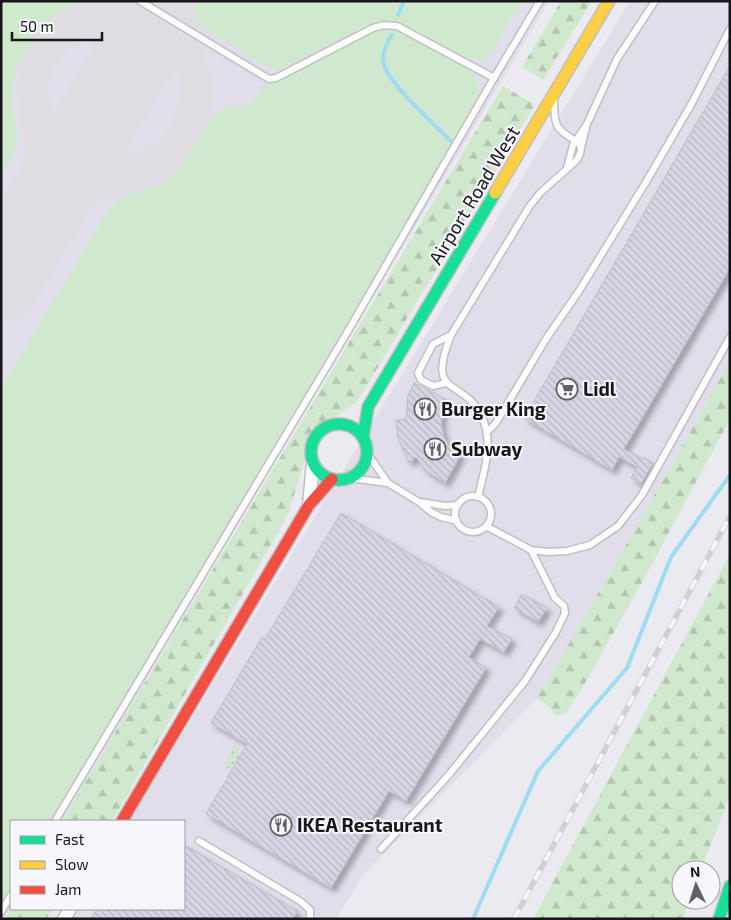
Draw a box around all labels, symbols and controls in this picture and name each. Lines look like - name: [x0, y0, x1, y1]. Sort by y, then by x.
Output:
- scale bar: [12, 10, 102, 42]
- text: 50 m: [20, 17, 54, 35]
- street label: Airport Road West: [423, 121, 524, 268]
- supermarket icon: Lidl: [555, 377, 579, 401]
- place label: Lidl: [583, 377, 617, 400]
- restaurant icon: Burger King: [413, 397, 437, 421]
- place label: Burger King: [441, 397, 546, 420]
- restaurant icon: Subway: [423, 437, 447, 461]
- place label: Subway: [451, 437, 522, 461]
- restaurant icon: IKEA Restaurant: [269, 813, 293, 837]
- place label: IKEA Restaurant: [297, 813, 443, 836]
- legend: [10, 820, 185, 910]
- text: Fast: [55, 830, 85, 848]
- text: Slow: [55, 855, 89, 873]
- north arrow: [671, 860, 721, 910]
- text: N: [689, 863, 701, 880]
- text: Jam: [55, 880, 81, 898]

